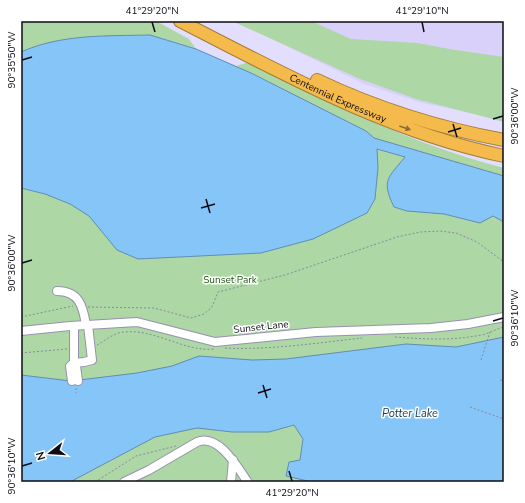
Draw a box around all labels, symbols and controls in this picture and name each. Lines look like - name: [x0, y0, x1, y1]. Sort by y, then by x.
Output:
- text: 41°29'20"N: [125, 4, 179, 18]
- text: 41°29'10"N: [395, 4, 449, 18]
- text: 90°35'50"W: [5, 32, 19, 88]
- street label: Centennial Expressway: [287, 71, 389, 127]
- text: 90°36'00"W: [508, 88, 522, 144]
- one-way arrow: [399, 125, 411, 131]
- text: 90°36'00"W: [5, 235, 19, 291]
- park label: Sunset Park: [203, 273, 258, 287]
- text: 90°36'10"W: [508, 290, 522, 346]
- street label: Sunset Lane: [233, 317, 289, 337]
- water label: Potter Lake: [382, 406, 438, 421]
- north arrow: [30, 433, 70, 473]
- text: 90°36'10"W: [5, 438, 19, 494]
- text: N: [33, 450, 49, 462]
- text: 41°29'20"N: [265, 486, 319, 500]

